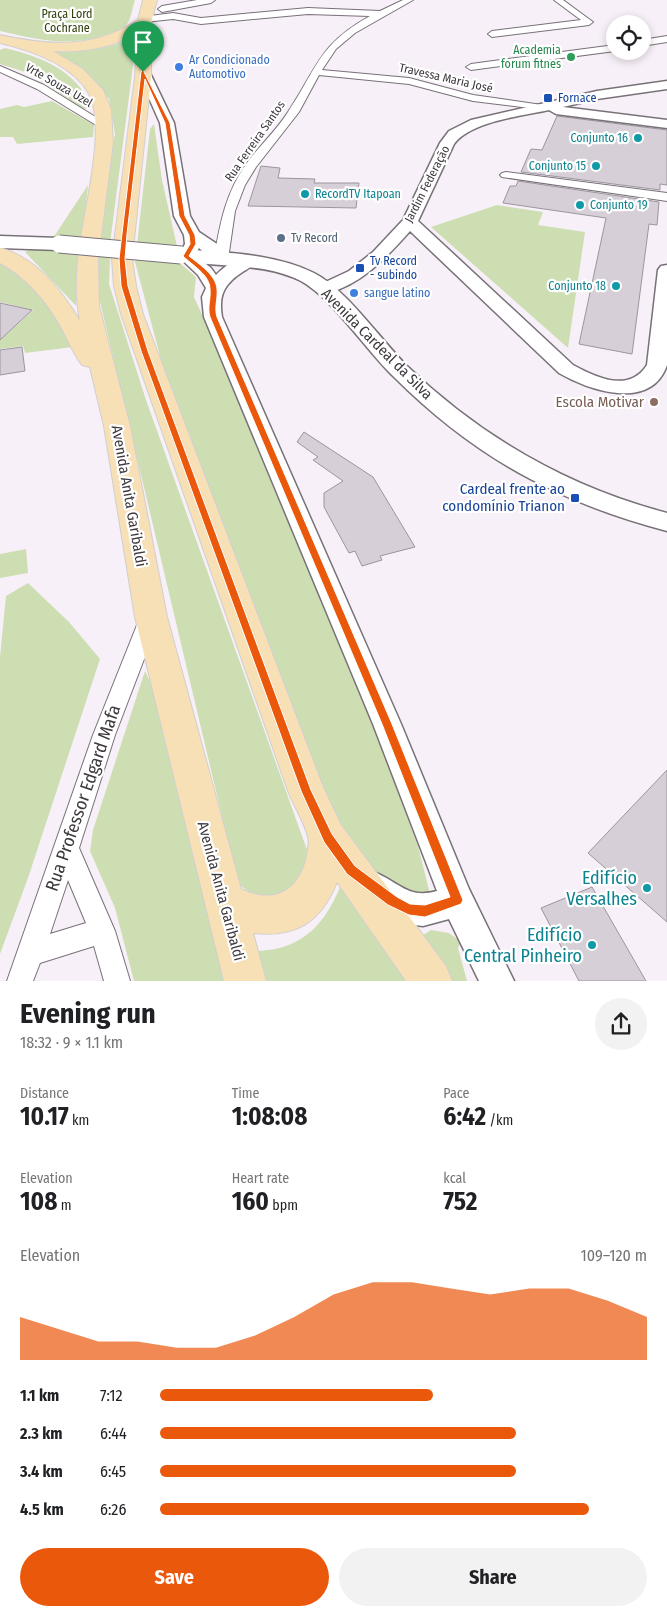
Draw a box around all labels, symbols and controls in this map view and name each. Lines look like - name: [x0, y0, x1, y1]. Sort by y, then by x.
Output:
- park label: Praça Lord Cochrane: [41, 7, 93, 35]
- map controls: [606, 15, 651, 60]
- button: locate: [606, 15, 651, 60]
- pin: [122, 21, 164, 72]
- icon: arrive: [129, 28, 157, 56]
- place label: Academia forum fitnes: [501, 43, 561, 71]
- marker: Academia forum fitnes: [565, 51, 577, 63]
- place label: Ar Condicionado Automotivo: [189, 53, 270, 81]
- street label: Vrte Souza Uzel: [23, 60, 95, 110]
- street label: Travessa Maria José: [398, 60, 494, 96]
- marker: Ar Condicionado Automotivo: [173, 61, 185, 73]
- place label: Fornace: [558, 91, 596, 105]
- marker: Fornace: [542, 92, 554, 104]
- street label: Rua Ferreira Santos: [222, 98, 288, 184]
- place label: Conjunto 16: [570, 131, 628, 145]
- marker: Conjunto 16: [632, 132, 644, 144]
- street label: Jardim Federação: [402, 143, 452, 225]
- place label: Conjunto 15: [529, 159, 586, 173]
- marker: Conjunto 15: [590, 160, 602, 172]
- place label: RecordTV Itapoan: [315, 187, 401, 201]
- marker: RecordTV Itapoan: [299, 188, 311, 200]
- place label: Conjunto 19: [590, 198, 648, 212]
- marker: Conjunto 19: [574, 199, 586, 211]
- place label: Tv Record: [291, 231, 338, 245]
- marker: Tv Record: [275, 232, 287, 244]
- place label: Tv Record - subindo: [370, 254, 417, 282]
- marker: Tv Record - subindo: [354, 262, 366, 274]
- place label: Conjunto 18: [548, 279, 606, 293]
- marker: Conjunto 18: [610, 280, 622, 292]
- street label: Avenida Cardeal da Silva: [318, 285, 436, 403]
- place label: sangue latino: [364, 286, 430, 300]
- marker: sangue latino: [348, 287, 360, 299]
- place label: Escola Motivar: [556, 393, 645, 411]
- marker: Escola Motivar: [648, 396, 660, 408]
- street label: Avenida Anita Garibaldi: [108, 424, 150, 568]
- place label: Cardeal frente ao condomínio Trianon: [442, 480, 565, 515]
- marker: Cardeal frente ao condomínio Trianon: [569, 492, 581, 504]
- street label: Rua Professor Edgard Mafa: [41, 702, 125, 894]
- street label: Avenida Anita Garibaldi: [194, 819, 248, 963]
- place label: Edifício Versalhes: [566, 867, 637, 910]
- marker: Edifício Versalhes: [641, 882, 653, 894]
- place label: Edifício Central Pinheiro: [464, 924, 582, 967]
- marker: Edifício Central Pinheiro: [586, 939, 598, 951]
- text: Evening run: [20, 997, 156, 1030]
- button: share: [595, 998, 647, 1050]
- text: 18:32 · 9 × 1.1 km: [20, 1033, 123, 1052]
- text: Distance: [20, 1085, 69, 1102]
- text: Time: [232, 1085, 259, 1102]
- text: Pace: [443, 1085, 469, 1102]
- text: 10.17: [20, 1102, 69, 1132]
- text: 1:08:08: [232, 1102, 307, 1132]
- text: 6:42: [443, 1102, 486, 1132]
- text: km: [69, 1112, 89, 1129]
- text: /km: [486, 1112, 513, 1129]
- text: Elevation: [20, 1170, 73, 1187]
- text: Heart rate: [232, 1170, 289, 1187]
- text: kcal: [443, 1170, 466, 1187]
- text: 108: [20, 1187, 57, 1217]
- text: 160: [232, 1187, 269, 1217]
- text: 752: [443, 1187, 477, 1217]
- text: m: [57, 1197, 72, 1214]
- text: bpm: [269, 1197, 298, 1214]
- text: Elevation: [20, 1246, 80, 1265]
- text: 109–120 m: [581, 1246, 647, 1265]
- text: 1.1 km: [20, 1386, 59, 1405]
- text: 7:12: [100, 1386, 123, 1405]
- text: 2.3 km: [20, 1424, 63, 1443]
- text: 6:44: [100, 1424, 127, 1443]
- text: 3.4 km: [20, 1462, 63, 1481]
- text: 6:45: [100, 1462, 126, 1481]
- text: 4.5 km: [20, 1500, 64, 1519]
- text: 6:26: [100, 1500, 126, 1519]
- button: Save: [20, 1548, 329, 1606]
- button: Share: [339, 1548, 647, 1606]

